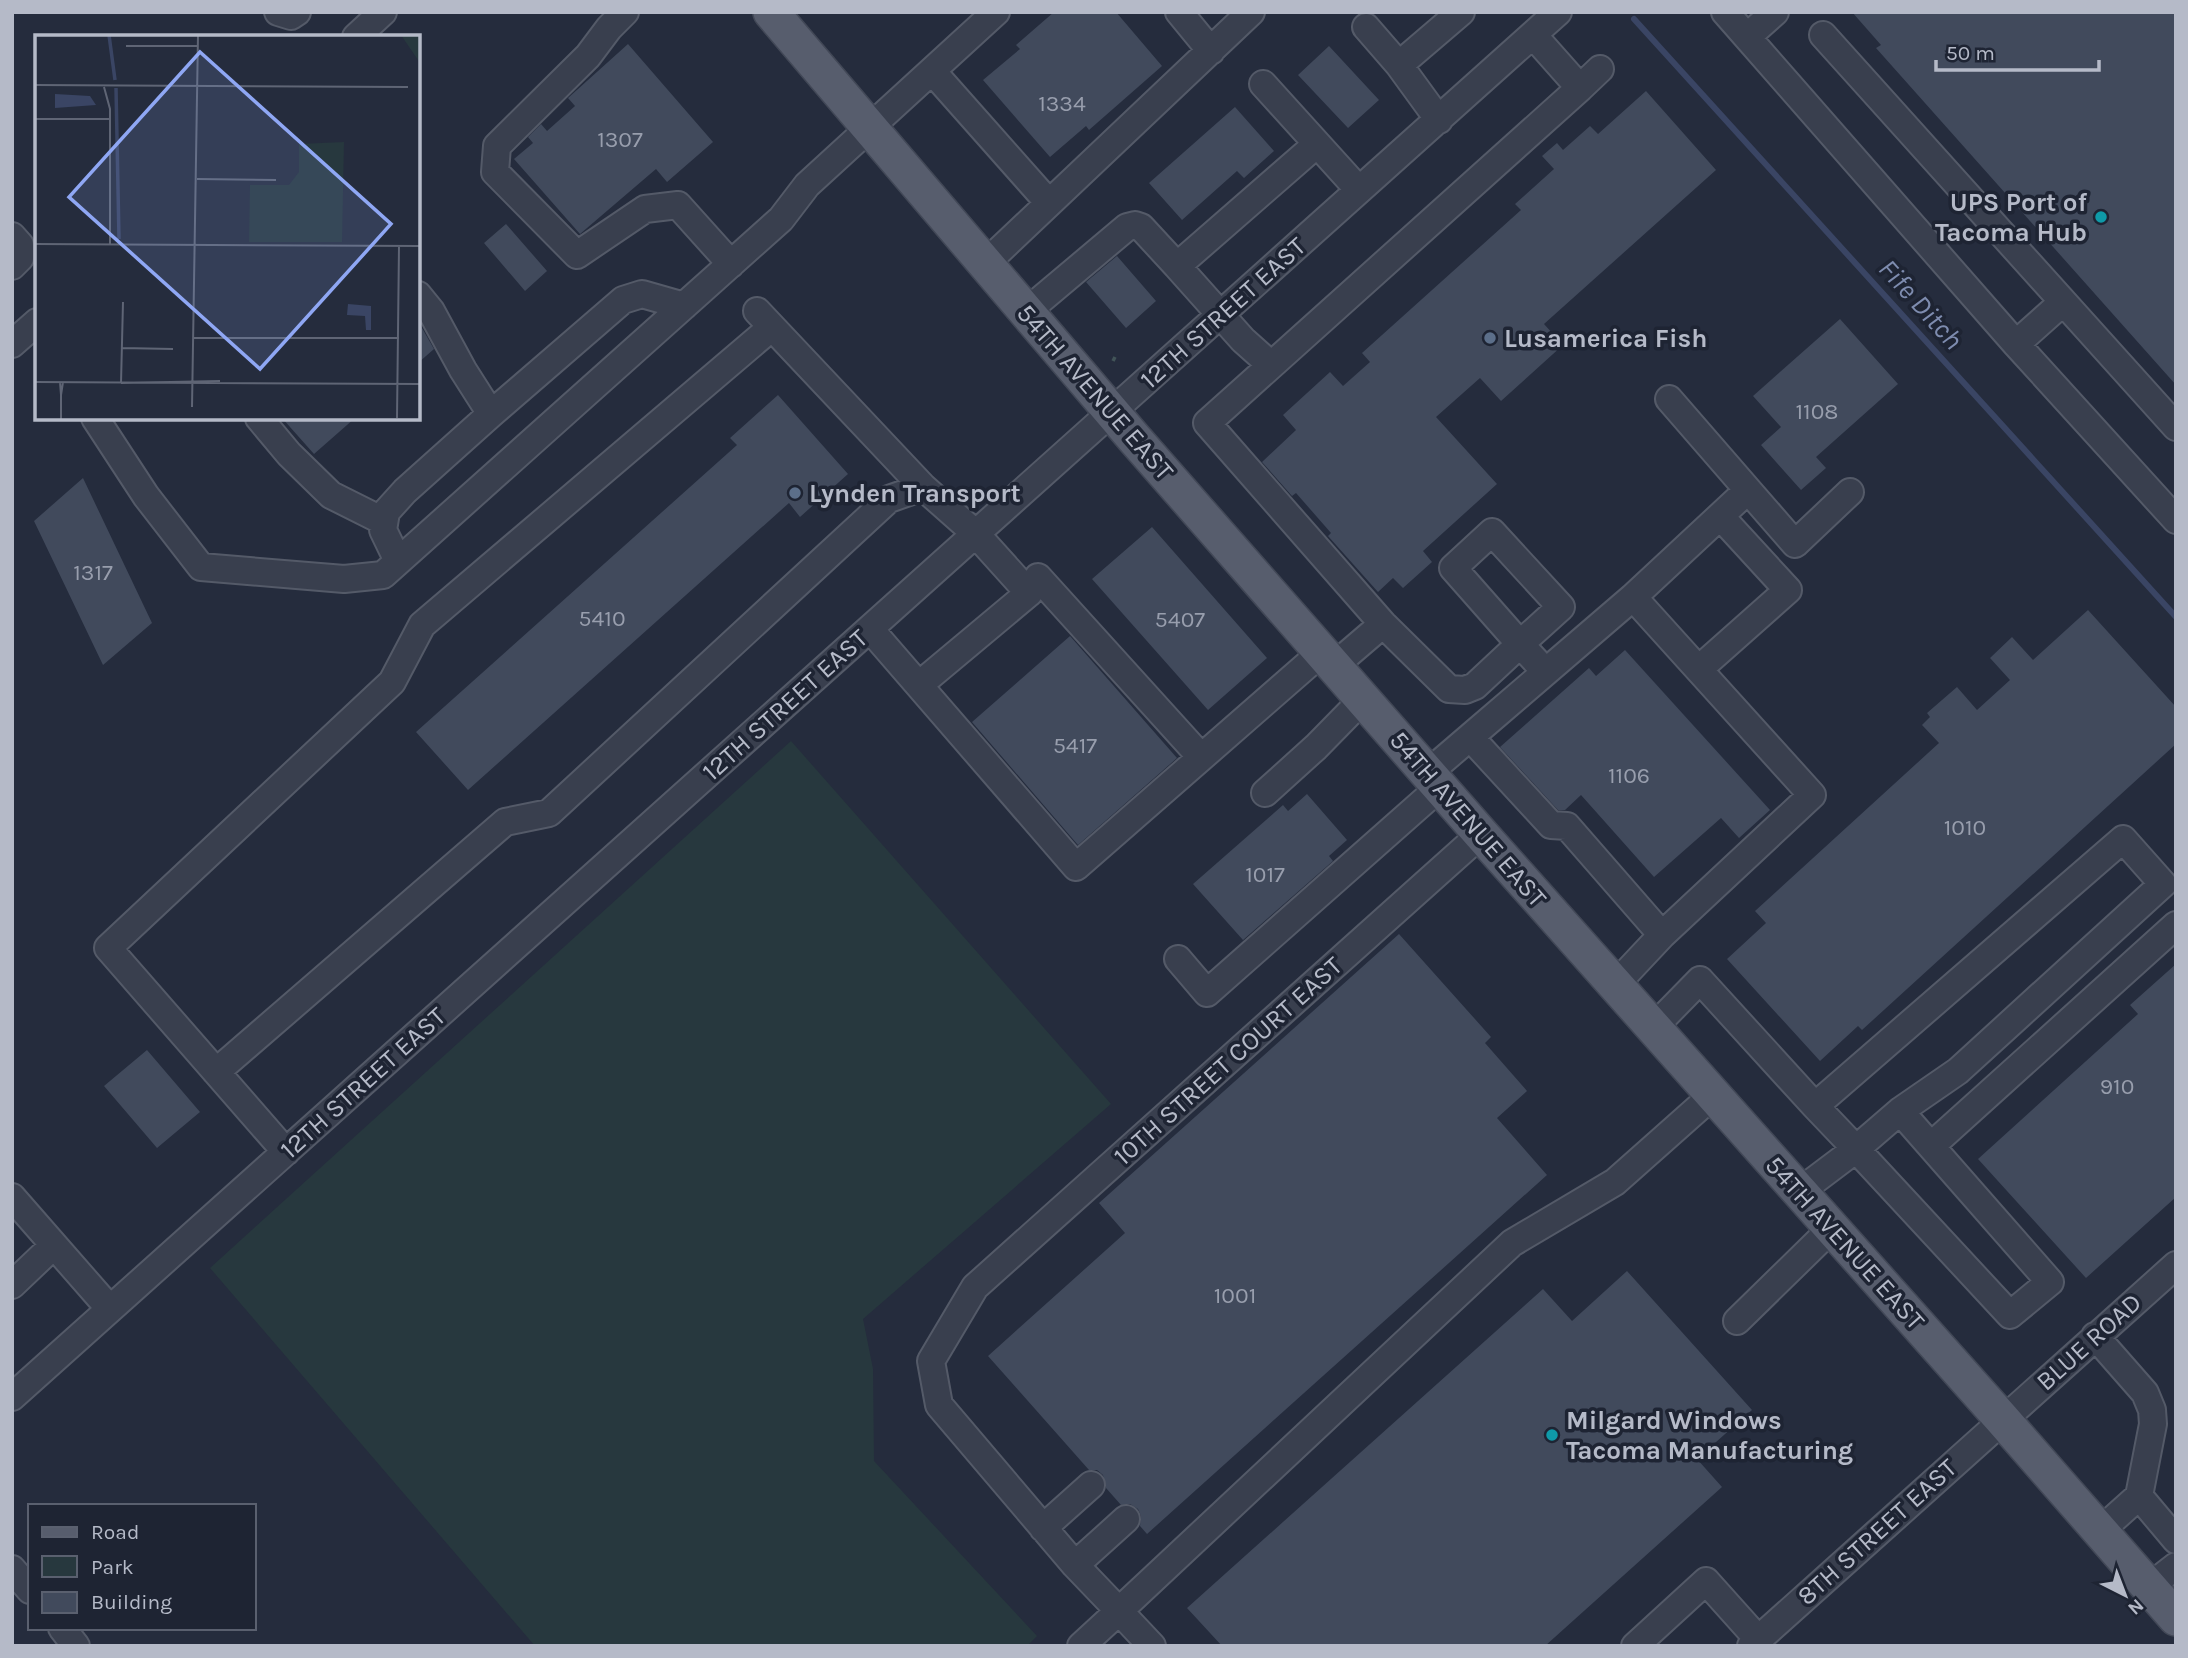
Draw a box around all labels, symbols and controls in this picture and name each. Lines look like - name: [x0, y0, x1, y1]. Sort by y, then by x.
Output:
- scale bar: [1936, 28, 2099, 72]
- inset map: [35, 35, 420, 420]
- text: 50 m: [1946, 41, 1995, 65]
- house number: 1334: [1038, 90, 1086, 117]
- house number: 1307: [597, 126, 643, 153]
- place label: UPS Port of Tacoma Hub: [1935, 187, 2087, 248]
- marker: UPS Port of Tacoma Hub: [2093, 209, 2109, 225]
- street label: 12TH STREET EAST: [1134, 231, 1312, 395]
- water label: Fife Ditch: [1872, 252, 1970, 356]
- street label: 54TH AVENUE EAST: [1010, 298, 1180, 486]
- place label: Lusamerica Fish: [1504, 323, 1707, 354]
- marker: Lusamerica Fish: [1482, 330, 1498, 346]
- house number: 1108: [1796, 398, 1839, 425]
- place label: Lynden Transport: [809, 478, 1021, 509]
- marker: Lynden Transport: [787, 485, 803, 501]
- house number: 1317: [73, 559, 113, 586]
- house number: 5410: [578, 605, 626, 632]
- house number: 5407: [1155, 606, 1205, 633]
- street label: 12TH STREET EAST: [696, 623, 874, 787]
- street label: 54TH AVENUE EAST: [1383, 725, 1553, 913]
- house number: 5417: [1053, 732, 1097, 759]
- house number: 1106: [1608, 762, 1650, 789]
- house number: 1010: [1944, 814, 1986, 841]
- house number: 1017: [1245, 861, 1285, 888]
- street label: 10TH STREET COURT EAST: [1107, 950, 1349, 1172]
- street label: 12TH STREET EAST: [274, 1001, 452, 1165]
- house number: 910: [2100, 1073, 2134, 1100]
- street label: 54TH AVENUE EAST: [1759, 1150, 1931, 1336]
- house number: 1001: [1214, 1282, 1256, 1309]
- street label: BLUE ROAD: [2030, 1287, 2148, 1397]
- place label: Milgard Windows Tacoma Manufacturing: [1566, 1405, 1853, 1466]
- marker: Milgard Windows Tacoma Manufacturing: [1544, 1427, 1560, 1443]
- street label: 8TH STREET EAST: [1791, 1452, 1963, 1612]
- legend: [28, 1504, 256, 1630]
- text: Road: [91, 1520, 139, 1544]
- text: Park: [91, 1555, 134, 1579]
- north arrow: [2090, 1560, 2160, 1630]
- text: Building: [91, 1590, 172, 1614]
- text: N: [2123, 1594, 2148, 1620]

